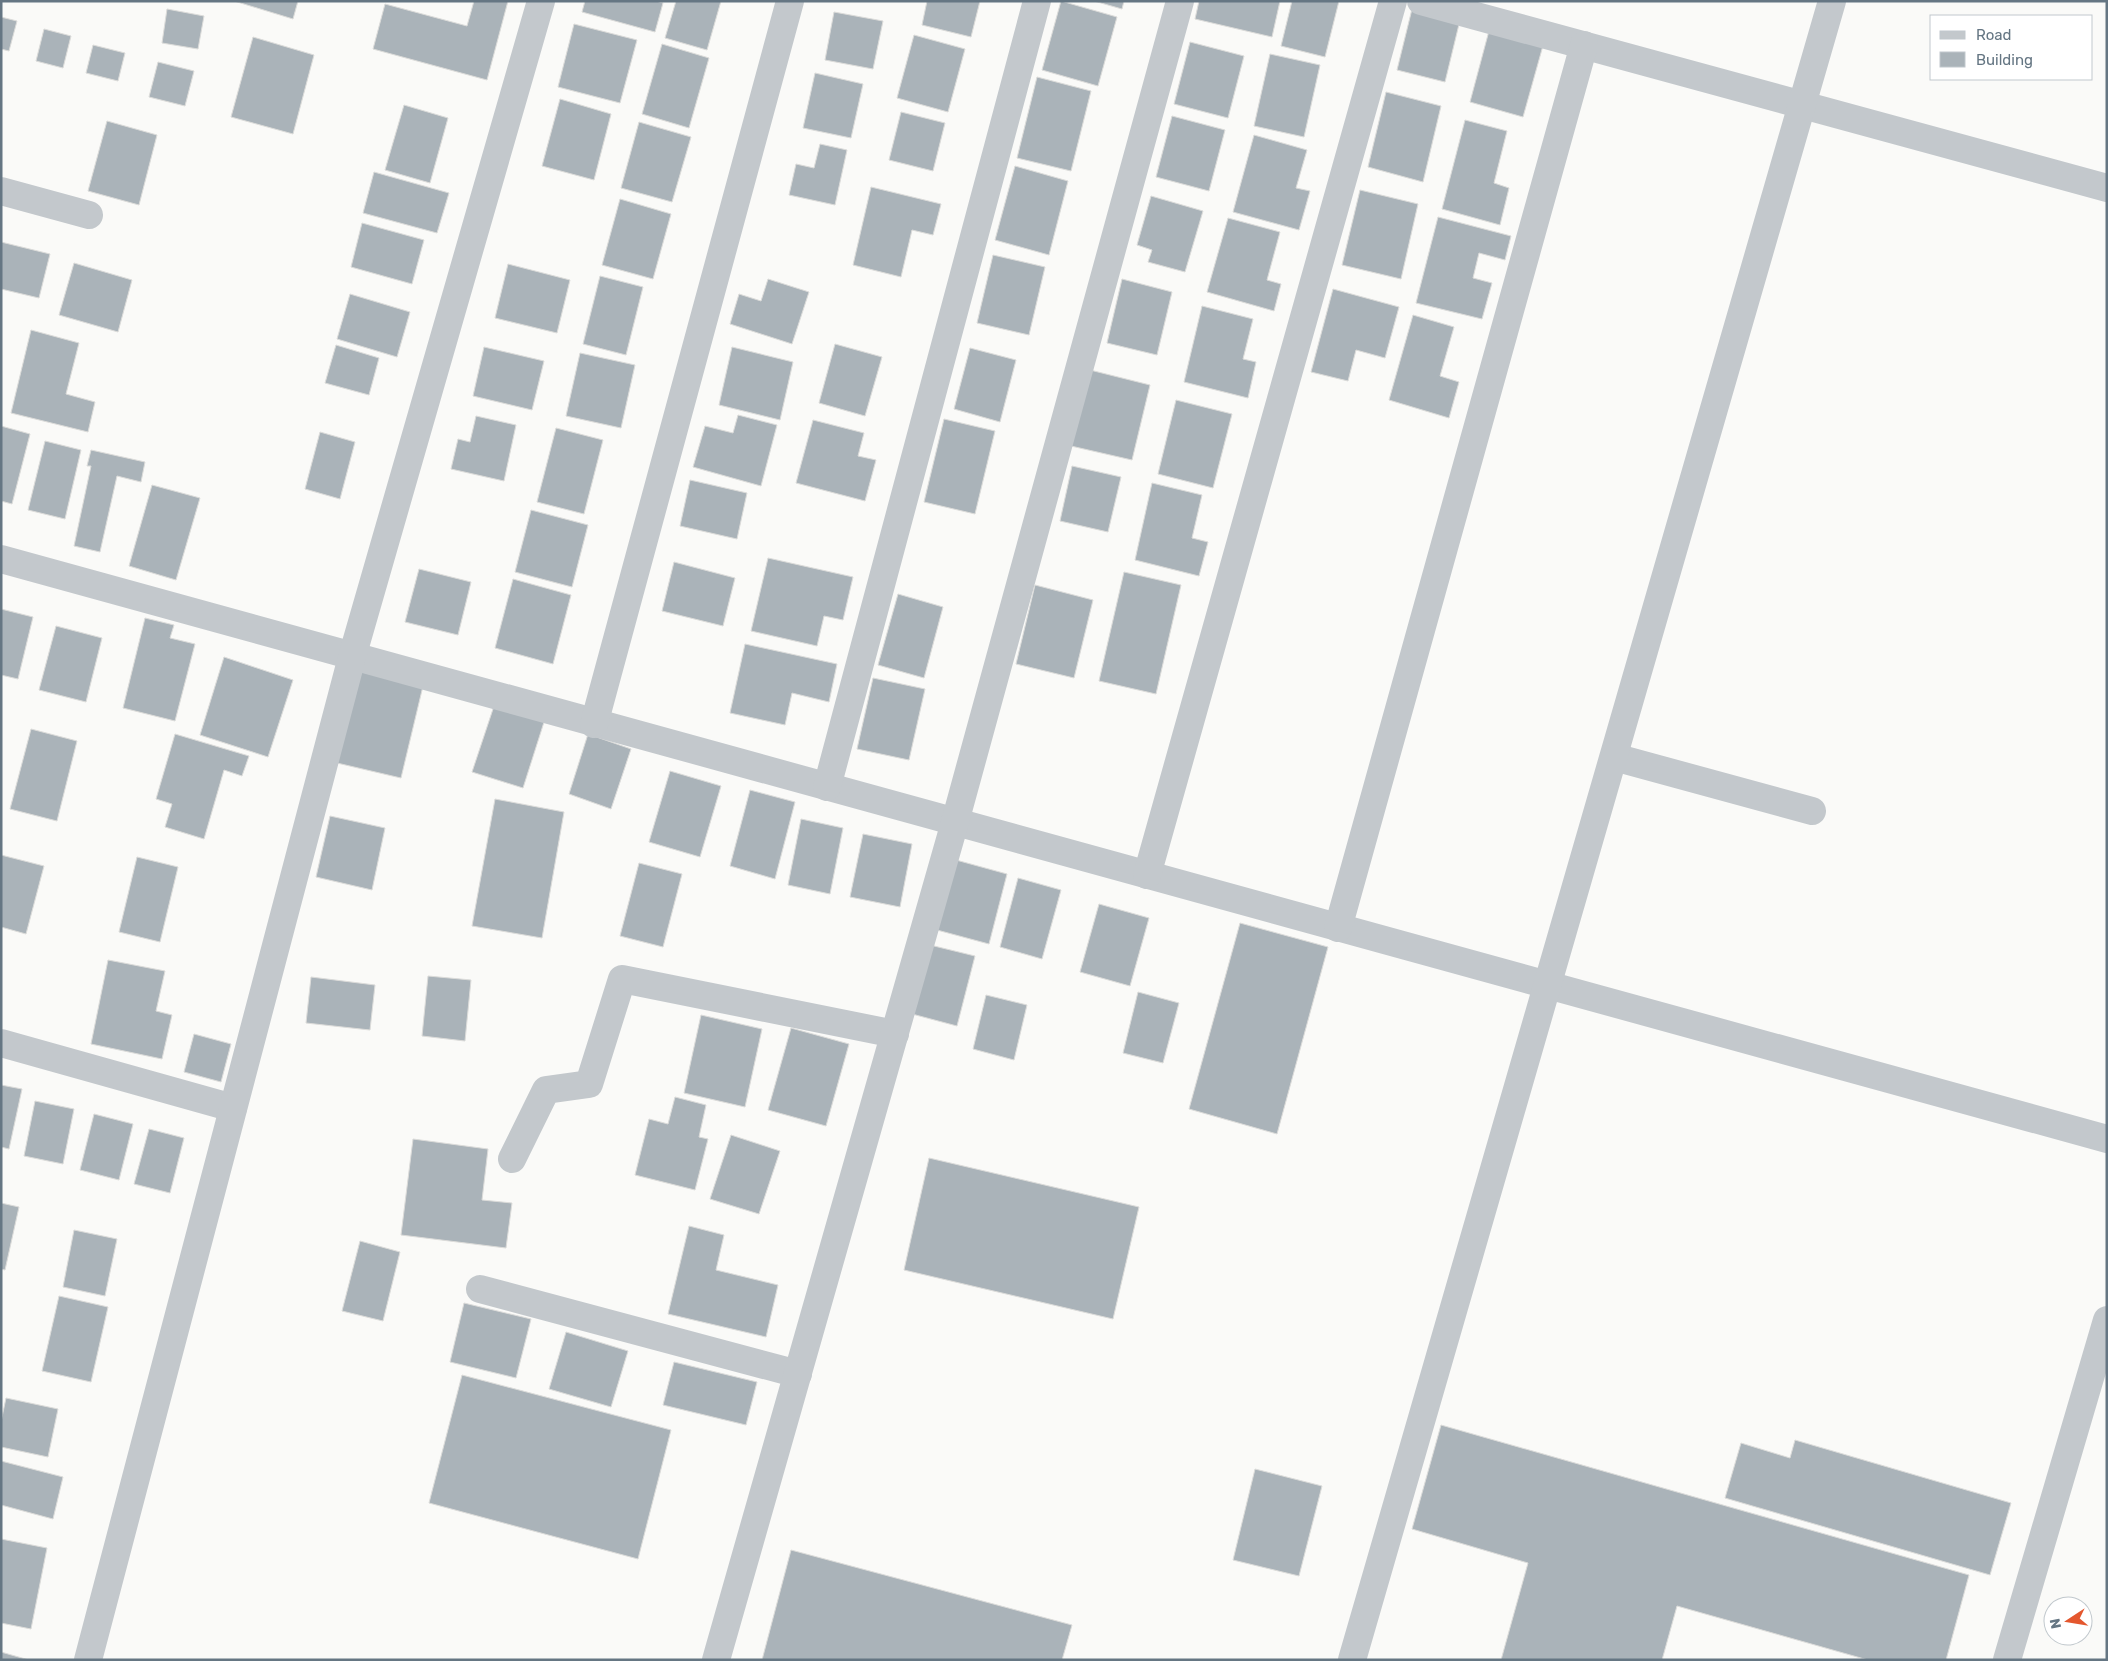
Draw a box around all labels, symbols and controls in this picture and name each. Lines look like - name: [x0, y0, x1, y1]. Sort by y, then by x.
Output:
- legend: [1930, 15, 2093, 80]
- text: Road: [1976, 26, 2012, 44]
- text: Building: [1976, 51, 2033, 69]
- north arrow: [2043, 1596, 2093, 1646]
- text: N: [2046, 1617, 2065, 1630]

